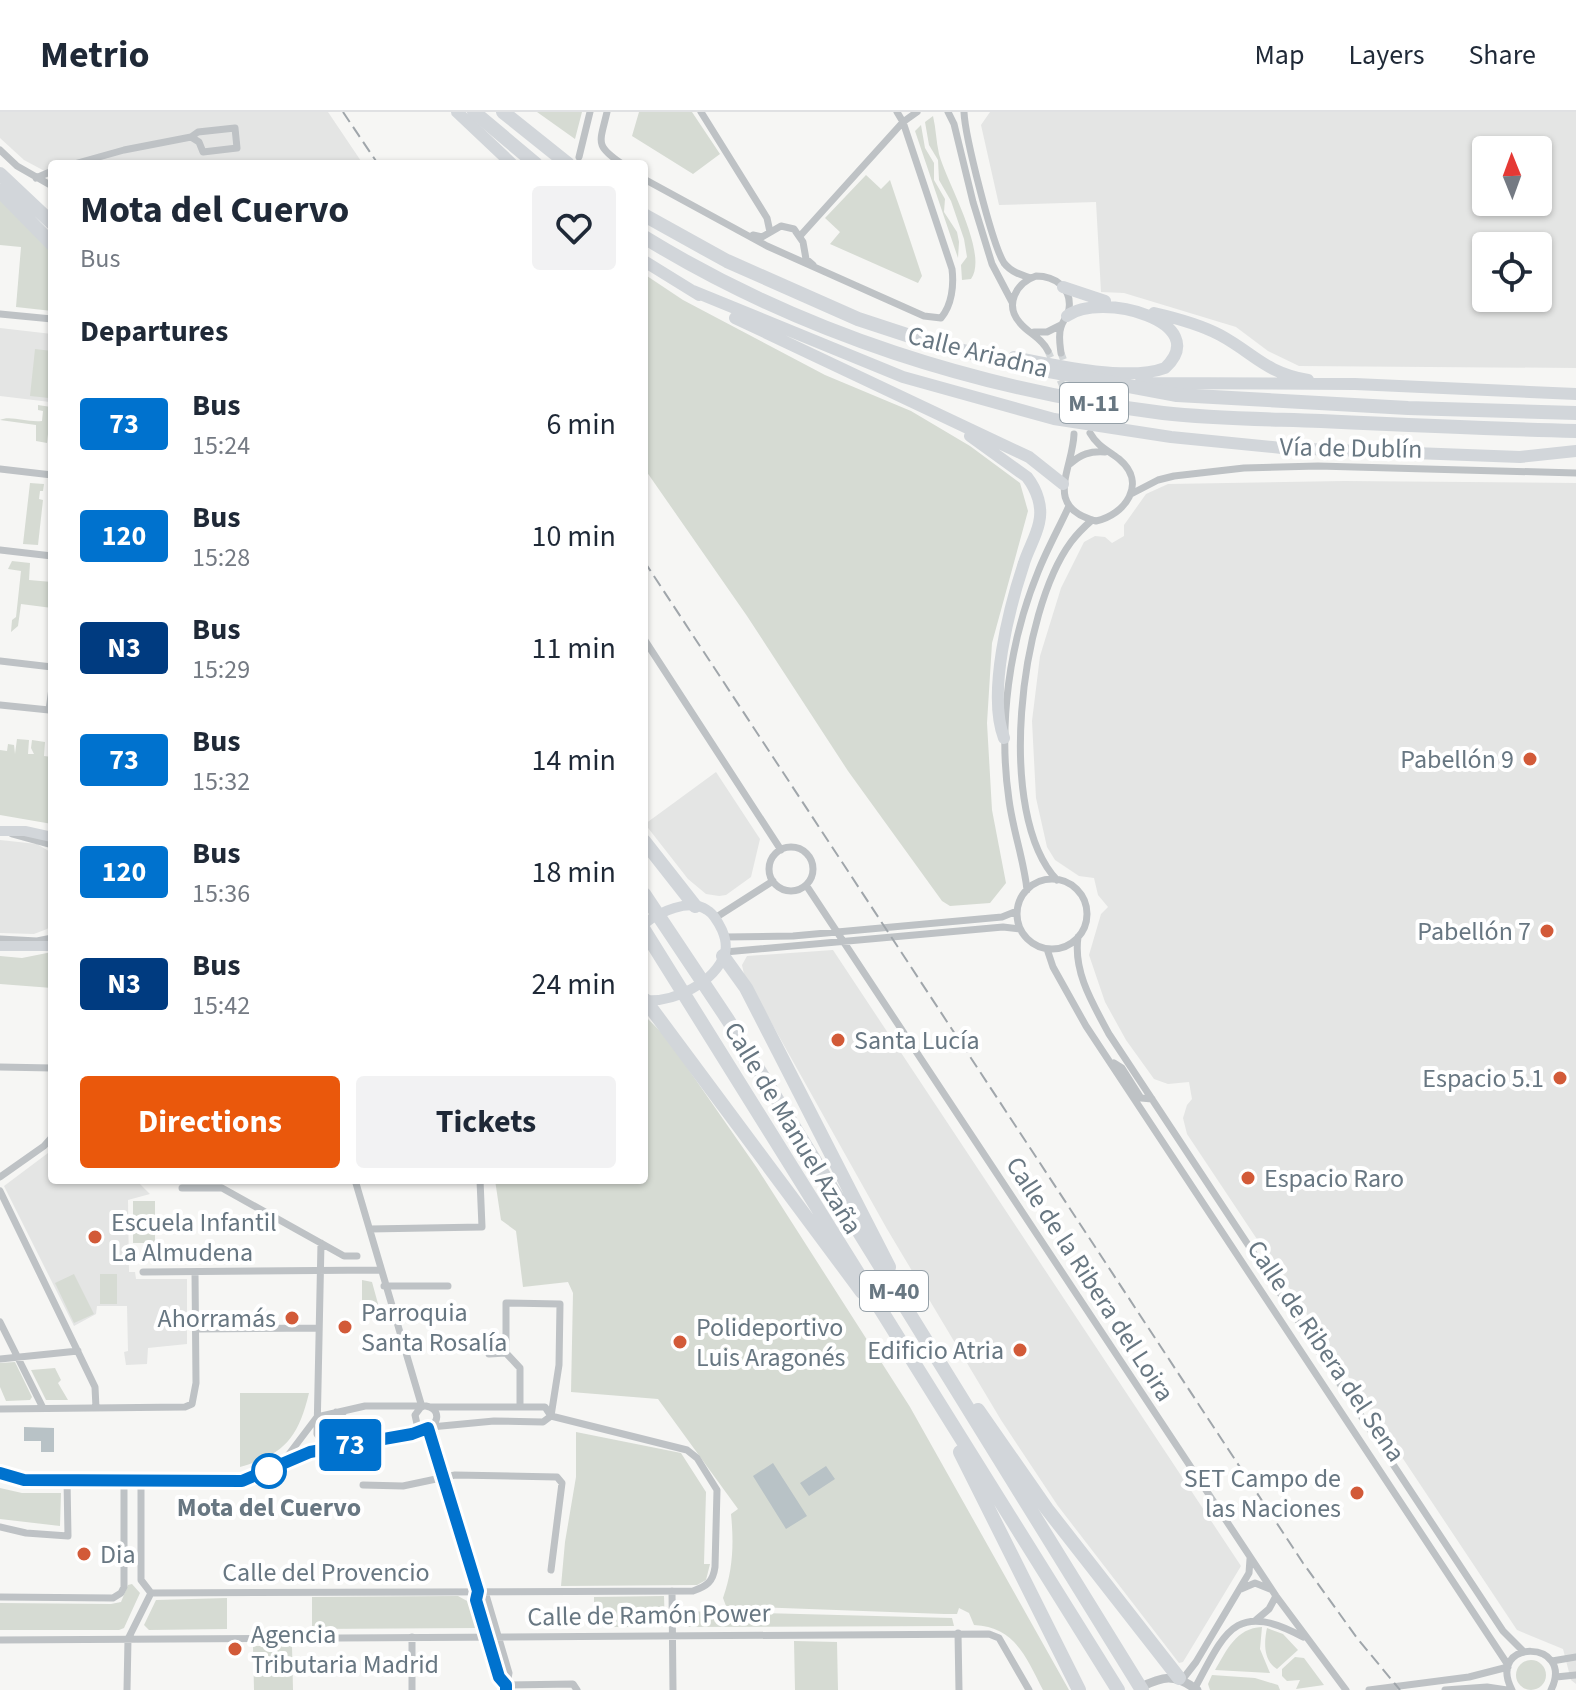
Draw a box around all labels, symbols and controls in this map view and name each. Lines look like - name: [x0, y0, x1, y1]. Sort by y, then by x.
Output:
- text: Metrio: [40, 28, 150, 82]
- text: Map: [1254, 35, 1304, 75]
- text: Layers: [1348, 35, 1424, 75]
- text: Share: [1468, 35, 1536, 75]
- north arrow: [1472, 136, 1552, 216]
- map controls: [1472, 136, 1552, 312]
- text: Mota del Cuervo: [80, 183, 349, 237]
- button: heart: [532, 186, 616, 270]
- button: locate: [1472, 232, 1552, 312]
- text: Bus: [80, 240, 120, 277]
- text: Departures: [80, 310, 228, 353]
- street label: Calle Ariadna: [904, 317, 1052, 387]
- road number: M-11: [1060, 383, 1128, 423]
- text: Bus: [192, 384, 240, 427]
- text: 6 min: [546, 403, 616, 446]
- text: 73: [109, 404, 139, 444]
- text: 15:24: [192, 427, 250, 464]
- street label: Vía de Dublín: [1279, 428, 1423, 468]
- text: Bus: [192, 496, 240, 539]
- text: 10 min: [532, 515, 616, 558]
- text: 120: [102, 516, 146, 556]
- text: 15:28: [192, 539, 250, 576]
- text: Bus: [192, 608, 240, 651]
- text: 11 min: [532, 627, 616, 670]
- text: N3: [107, 628, 141, 668]
- text: 15:29: [192, 651, 250, 688]
- text: Bus: [192, 720, 240, 763]
- text: 14 min: [532, 739, 616, 782]
- text: 73: [109, 740, 139, 780]
- place label: Pabellón 9: [1400, 741, 1514, 778]
- marker: Pabellón 9: [1521, 750, 1539, 768]
- text: 15:32: [192, 763, 250, 800]
- text: Bus: [192, 832, 240, 875]
- text: 18 min: [532, 851, 616, 894]
- text: 120: [102, 852, 146, 892]
- text: 15:36: [192, 875, 250, 912]
- place label: Pabellón 7: [1417, 913, 1531, 950]
- marker: Pabellón 7: [1538, 922, 1556, 940]
- text: Bus: [192, 944, 240, 987]
- text: 24 min: [532, 963, 616, 1006]
- text: N3: [107, 964, 141, 1004]
- text: 15:42: [192, 987, 250, 1024]
- street label: Calle de Manuel Azaña: [715, 1015, 871, 1241]
- place label: Santa Lucía: [854, 1022, 980, 1059]
- marker: Santa Lucía: [829, 1031, 847, 1049]
- place label: Espacio 5.1: [1422, 1060, 1544, 1097]
- marker: Espacio 5.1: [1551, 1069, 1569, 1087]
- button: Directions: [80, 1076, 340, 1168]
- button: Tickets: [356, 1076, 616, 1168]
- street label: Calle de la Ribera del Loira: [997, 1149, 1183, 1409]
- place label: Espacio Raro: [1264, 1160, 1404, 1197]
- marker: Espacio Raro: [1239, 1169, 1257, 1187]
- place label: Escuela Infantil La Almudena: [111, 1204, 277, 1271]
- marker: Escuela Infantil La Almudena: [86, 1228, 104, 1246]
- street label: Calle de Ribera del Sena: [1238, 1233, 1414, 1469]
- road number: M-40: [860, 1271, 928, 1311]
- place label: Parroquia Santa Rosalía: [361, 1294, 507, 1361]
- place label: Ahorramás: [158, 1300, 276, 1337]
- marker: Ahorramás: [283, 1309, 301, 1327]
- place label: Polideportivo Luis Aragonés: [696, 1309, 846, 1376]
- marker: Parroquia Santa Rosalía: [336, 1318, 354, 1336]
- place label: Edificio Atria: [867, 1332, 1004, 1369]
- marker: Polideportivo Luis Aragonés: [671, 1333, 689, 1351]
- marker: Edificio Atria: [1011, 1341, 1029, 1359]
- line badge: 73: [314, 1419, 386, 1471]
- text: 73: [335, 1425, 365, 1465]
- marker: Mota del Cuervo: [252, 1454, 286, 1488]
- place label: SET Campo de las Naciones: [1184, 1460, 1341, 1527]
- marker: SET Campo de las Naciones: [1348, 1484, 1366, 1502]
- place label: Mota del Cuervo: [177, 1489, 361, 1526]
- place label: Dia: [100, 1536, 136, 1573]
- marker: Dia: [75, 1545, 93, 1563]
- street label: Calle del Provencio: [222, 1554, 430, 1591]
- street label: Calle de Ramón Power: [527, 1594, 772, 1636]
- place label: Agencia Tributaria Madrid: [251, 1616, 439, 1683]
- marker: Agencia Tributaria Madrid: [226, 1640, 244, 1658]

